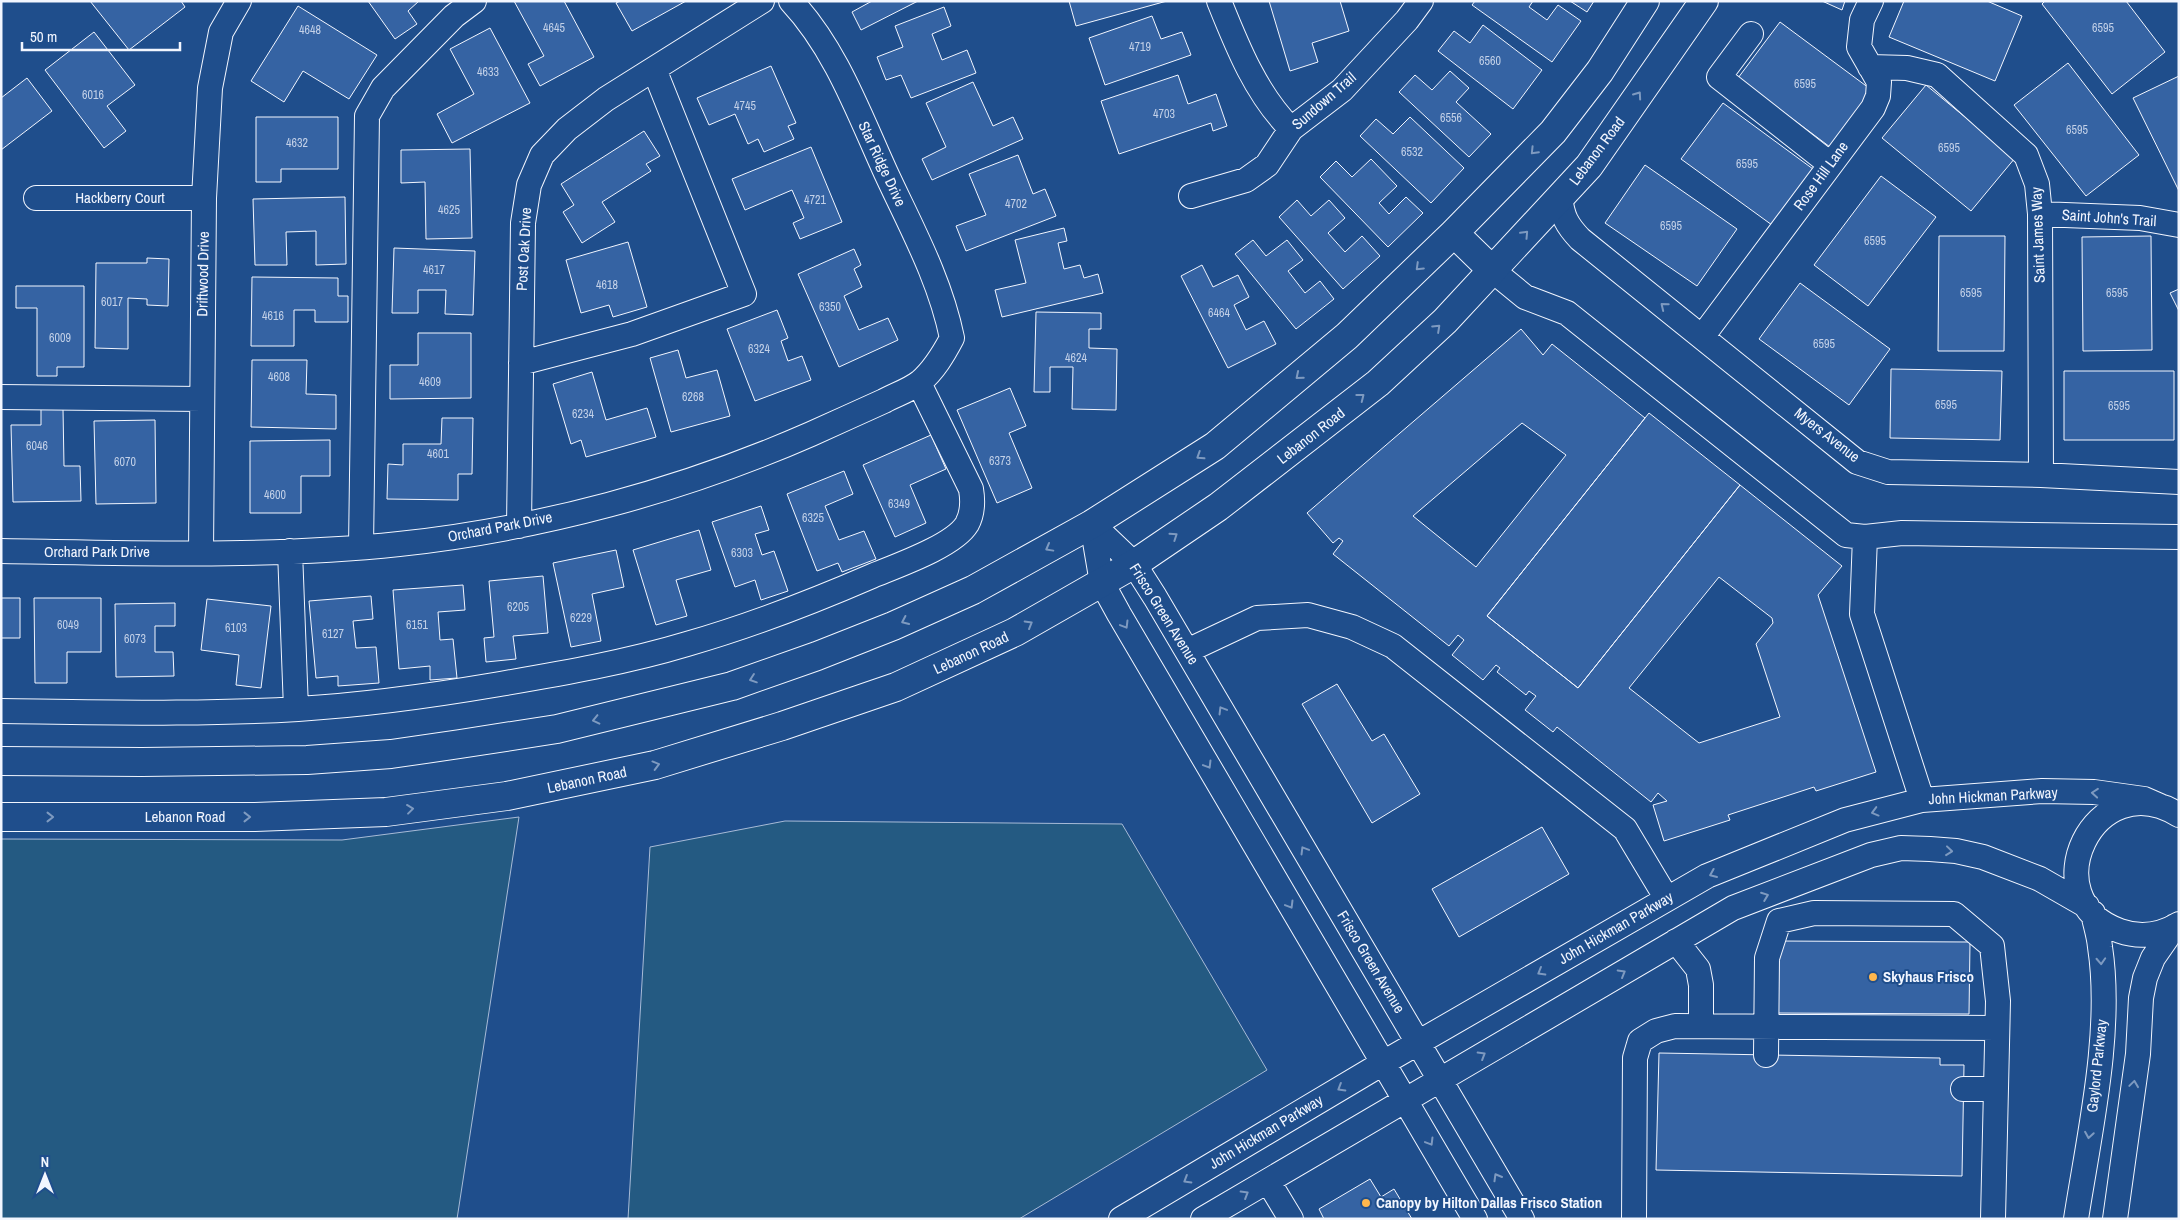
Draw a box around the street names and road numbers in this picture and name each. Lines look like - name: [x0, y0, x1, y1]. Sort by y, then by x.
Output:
- street label: Sundown Trail: [1287, 67, 1360, 134]
- street label: Lebanon Road: [1564, 112, 1629, 189]
- street label: Star Ridge Drive: [854, 118, 911, 210]
- street label: Rose Hill Lane: [1788, 137, 1853, 215]
- street label: Saint James Way: [2025, 186, 2050, 283]
- street label: Hackberry Court: [75, 187, 165, 208]
- street label: Saint John's Trail: [2061, 204, 2157, 231]
- street label: Post Oak Drive: [511, 207, 536, 291]
- street label: Driftwood Drive: [191, 231, 214, 317]
- street label: Lebanon Road: [1272, 402, 1349, 469]
- street label: Myers Avenue: [1790, 402, 1865, 467]
- street label: Orchard Park Drive: [446, 506, 554, 547]
- street label: Orchard Park Drive: [44, 541, 150, 562]
- street label: Frisco Green Avenue: [1125, 559, 1204, 669]
- street label: Lebanon Road: [930, 626, 1012, 679]
- street label: Lebanon Road: [545, 761, 629, 798]
- street label: John Hickman Parkway: [1928, 782, 2059, 809]
- street label: Lebanon Road: [145, 806, 225, 827]
- street label: John Hickman Parkway: [1555, 886, 1678, 969]
- street label: Frisco Green Avenue: [1333, 907, 1410, 1017]
- street label: Gaylord Parkway: [2081, 1017, 2112, 1114]
- street label: John Hickman Parkway: [1205, 1089, 1327, 1174]

